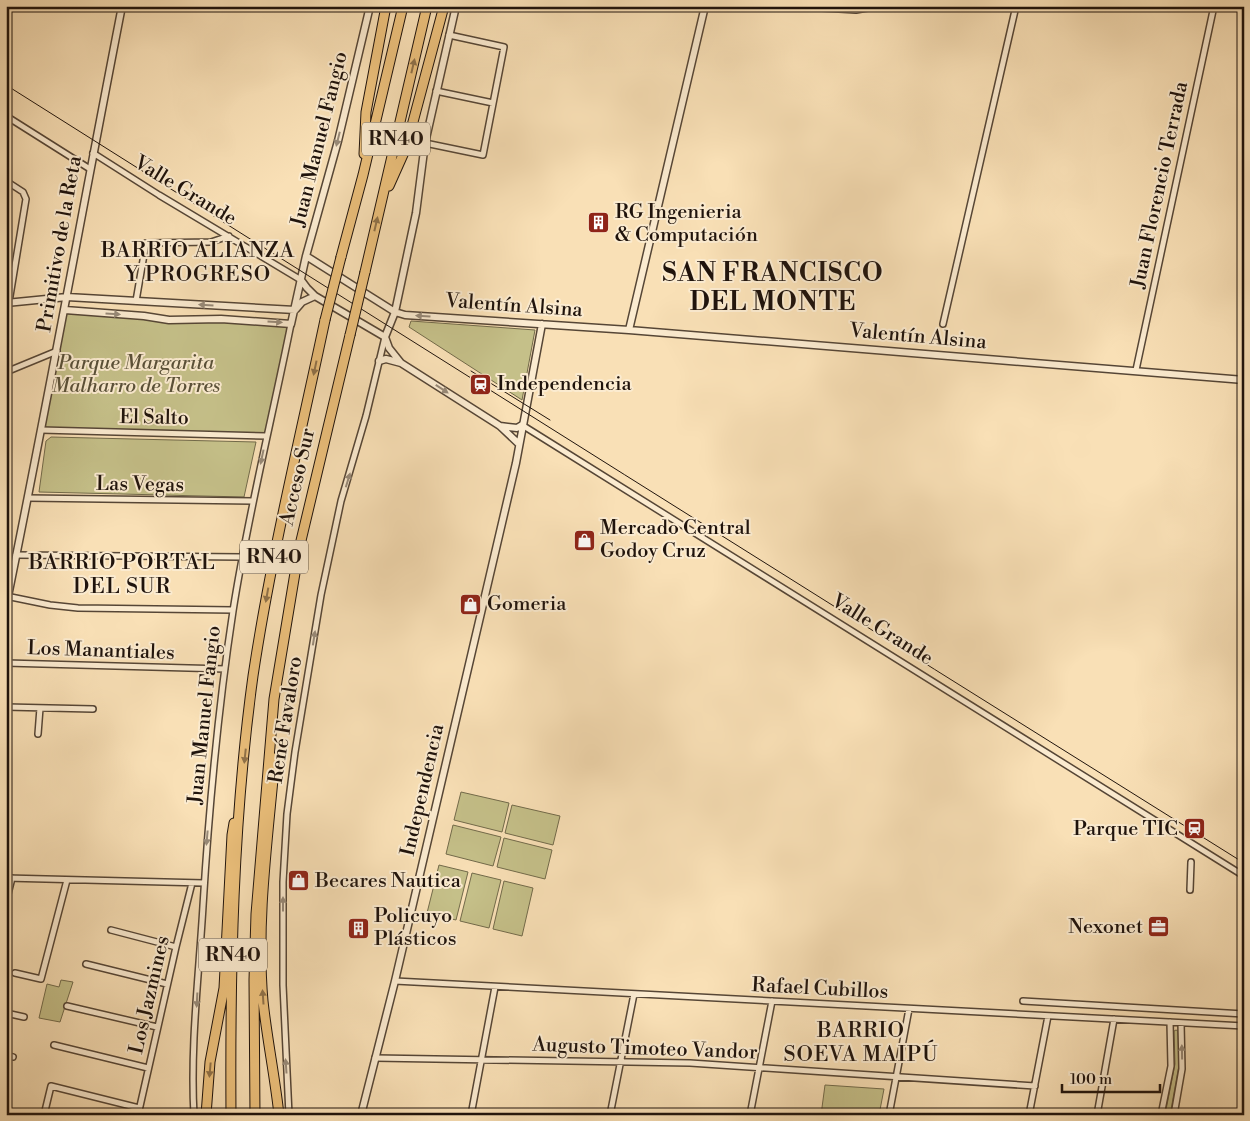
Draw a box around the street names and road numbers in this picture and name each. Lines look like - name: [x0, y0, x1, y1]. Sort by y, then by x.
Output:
- street label: Juan Manuel Fangio: [286, 49, 354, 230]
- street label: Juan Florencio Terrada: [1126, 79, 1194, 292]
- road number: RN40: [362, 122, 430, 156]
- street label: Valle Grande: [128, 150, 241, 231]
- street label: Primitivo de la Reta: [32, 153, 88, 334]
- street label: Valentín Alsina: [444, 289, 584, 323]
- street label: Valentín Alsina: [847, 318, 988, 356]
- street label: El Salto: [119, 405, 189, 431]
- street label: Acceso Sur: [274, 426, 321, 529]
- street label: Las Vegas: [96, 472, 184, 498]
- road number: RN40: [240, 540, 308, 574]
- street label: Valle Grande: [826, 588, 938, 671]
- street label: Juan Manuel Fangio: [183, 624, 227, 807]
- street label: Los Manantiales: [27, 636, 175, 666]
- street label: René Favaloro: [264, 655, 308, 785]
- street label: Independencia: [396, 721, 451, 858]
- street label: Los Jazmines: [124, 933, 176, 1057]
- road number: RN40: [199, 938, 267, 972]
- street label: Rafael Cubillos: [751, 973, 889, 1005]
- street label: Augusto Timoteo Vandor: [531, 1033, 758, 1065]

